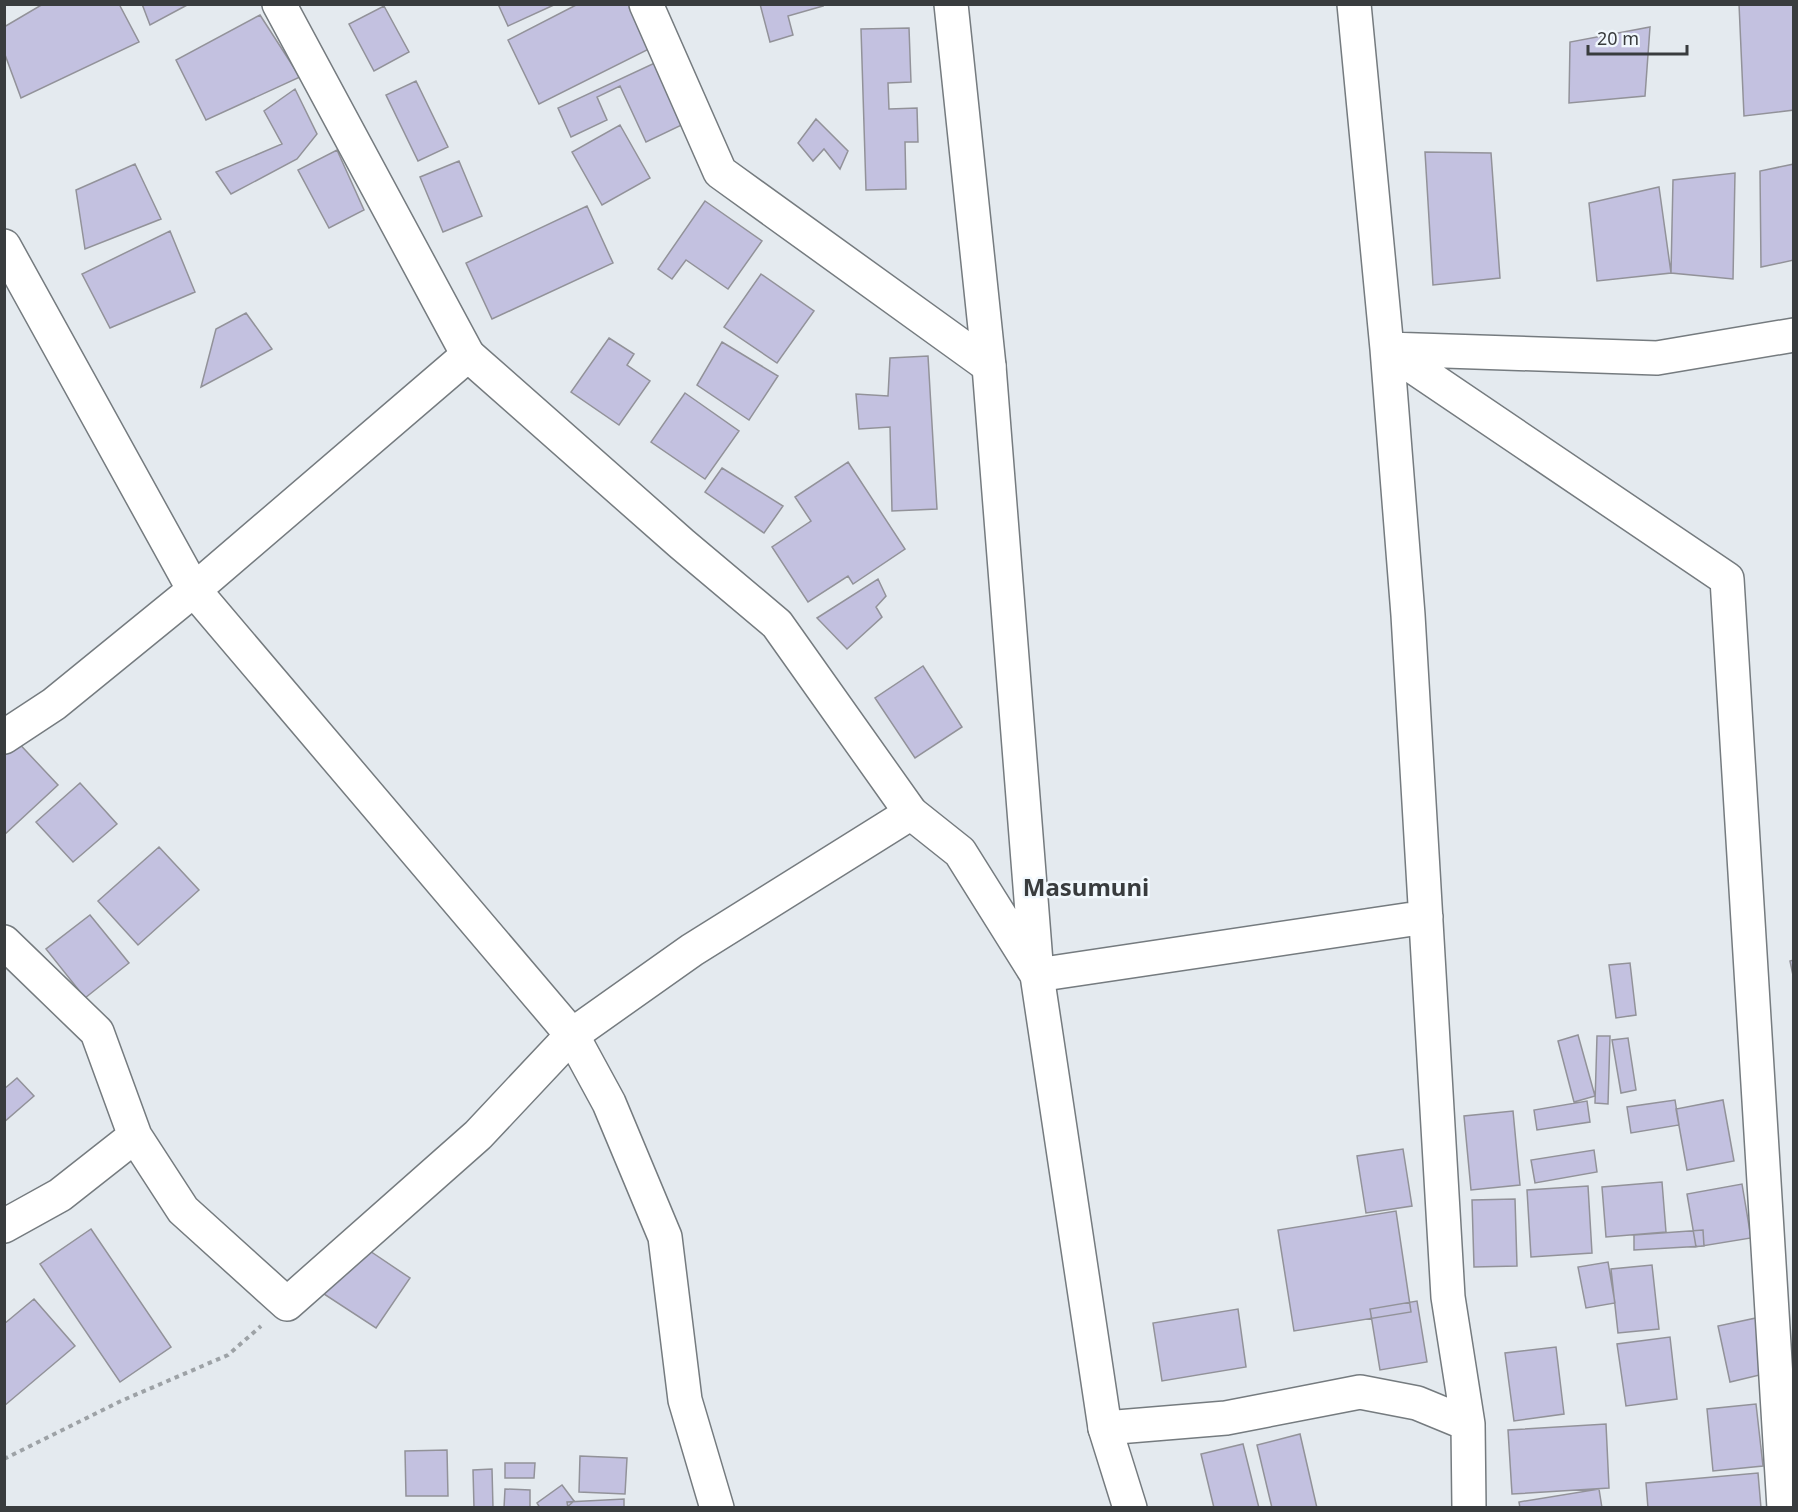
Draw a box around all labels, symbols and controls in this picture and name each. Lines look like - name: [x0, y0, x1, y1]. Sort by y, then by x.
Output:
- scale bar: [1588, 18, 1687, 56]
- text: 20 m: [1597, 26, 1639, 50]
- district label: Masumuni: [1023, 870, 1149, 903]

